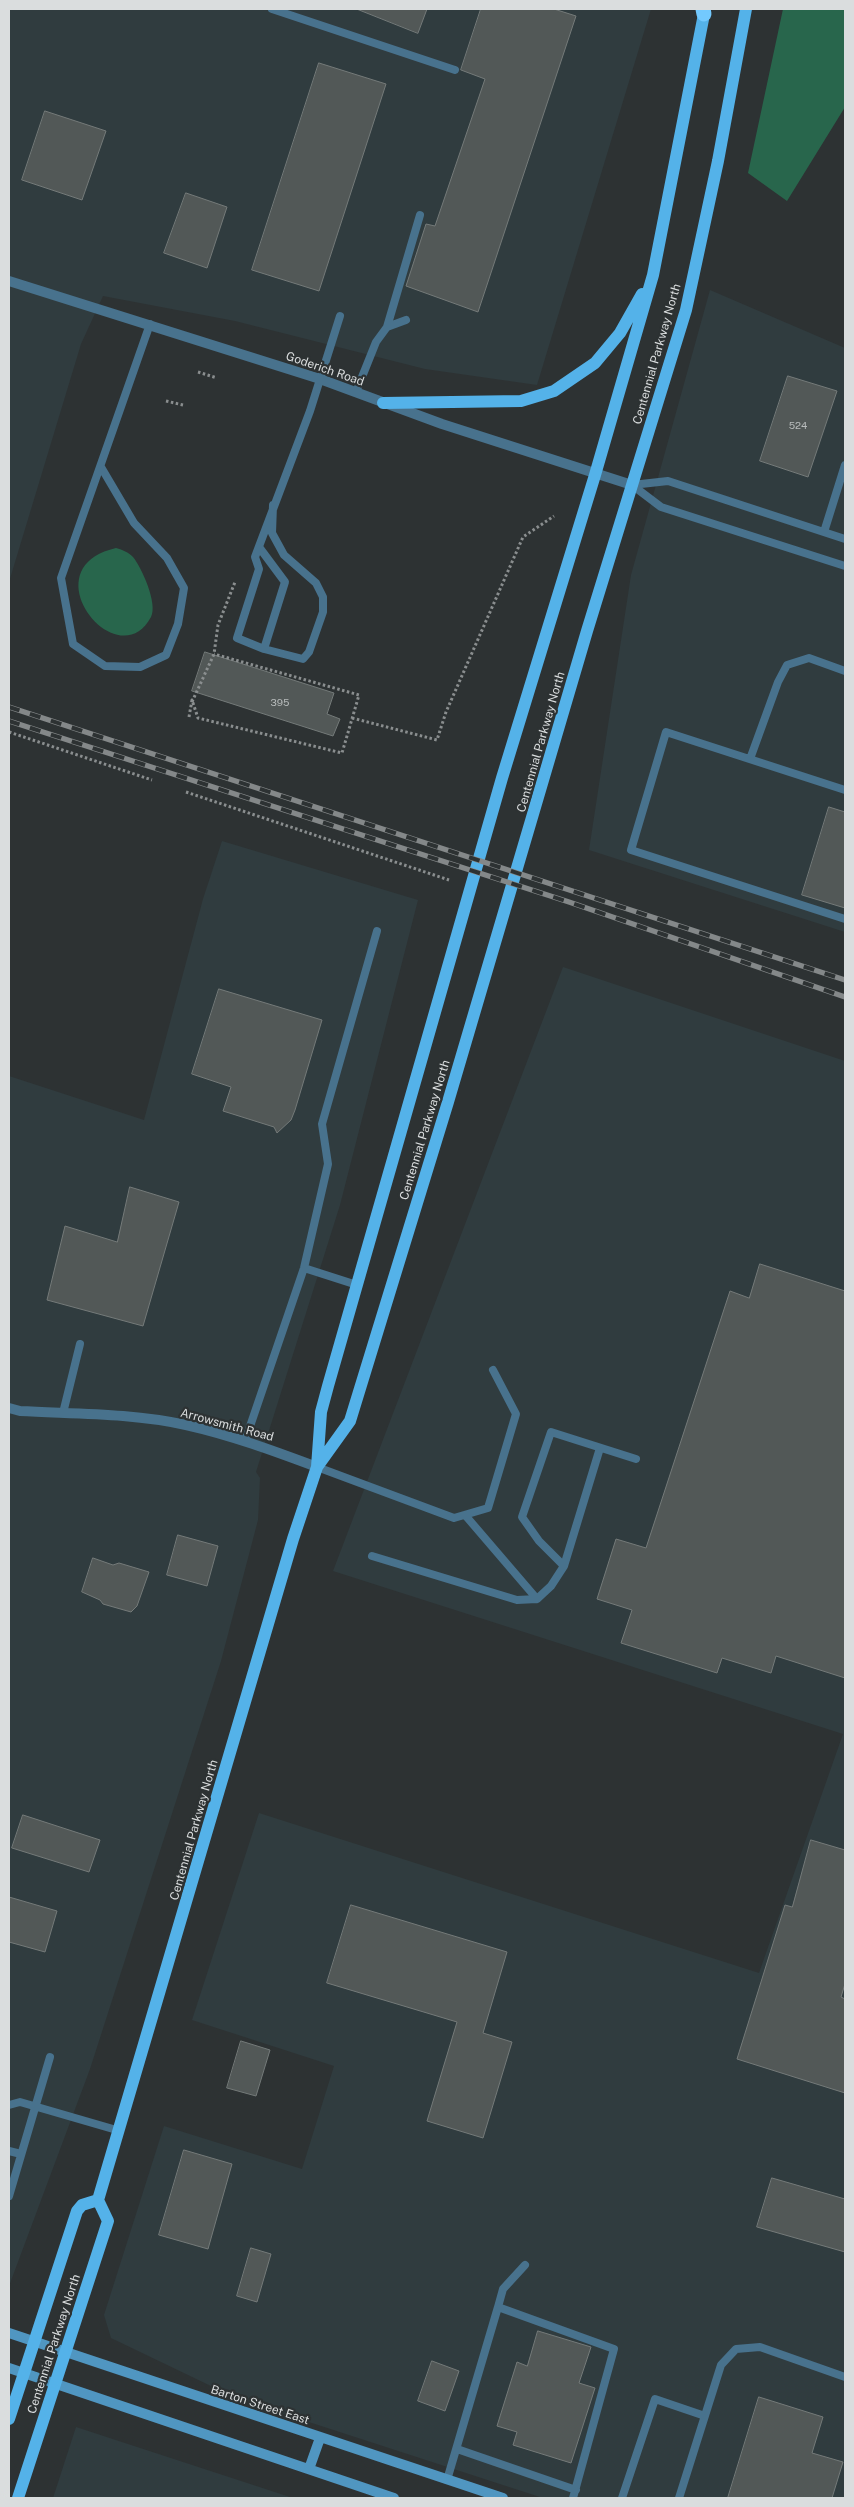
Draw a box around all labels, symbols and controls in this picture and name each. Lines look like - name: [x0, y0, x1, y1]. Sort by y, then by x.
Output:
- street label: Centennial Parkway North: [630, 282, 684, 426]
- street label: Goderich Road: [284, 349, 366, 389]
- house number: 524: [789, 420, 807, 432]
- street label: Centennial Parkway North: [514, 670, 568, 814]
- house number: 395: [271, 697, 289, 709]
- street label: Centennial Parkway North: [397, 1058, 453, 1202]
- street label: Arrowsmith Road: [179, 1406, 275, 1444]
- street label: Centennial Parkway North: [167, 1758, 221, 1902]
- street label: Centennial Parkway North: [25, 2273, 83, 2415]
- street label: Barton Street East: [209, 2382, 311, 2428]

